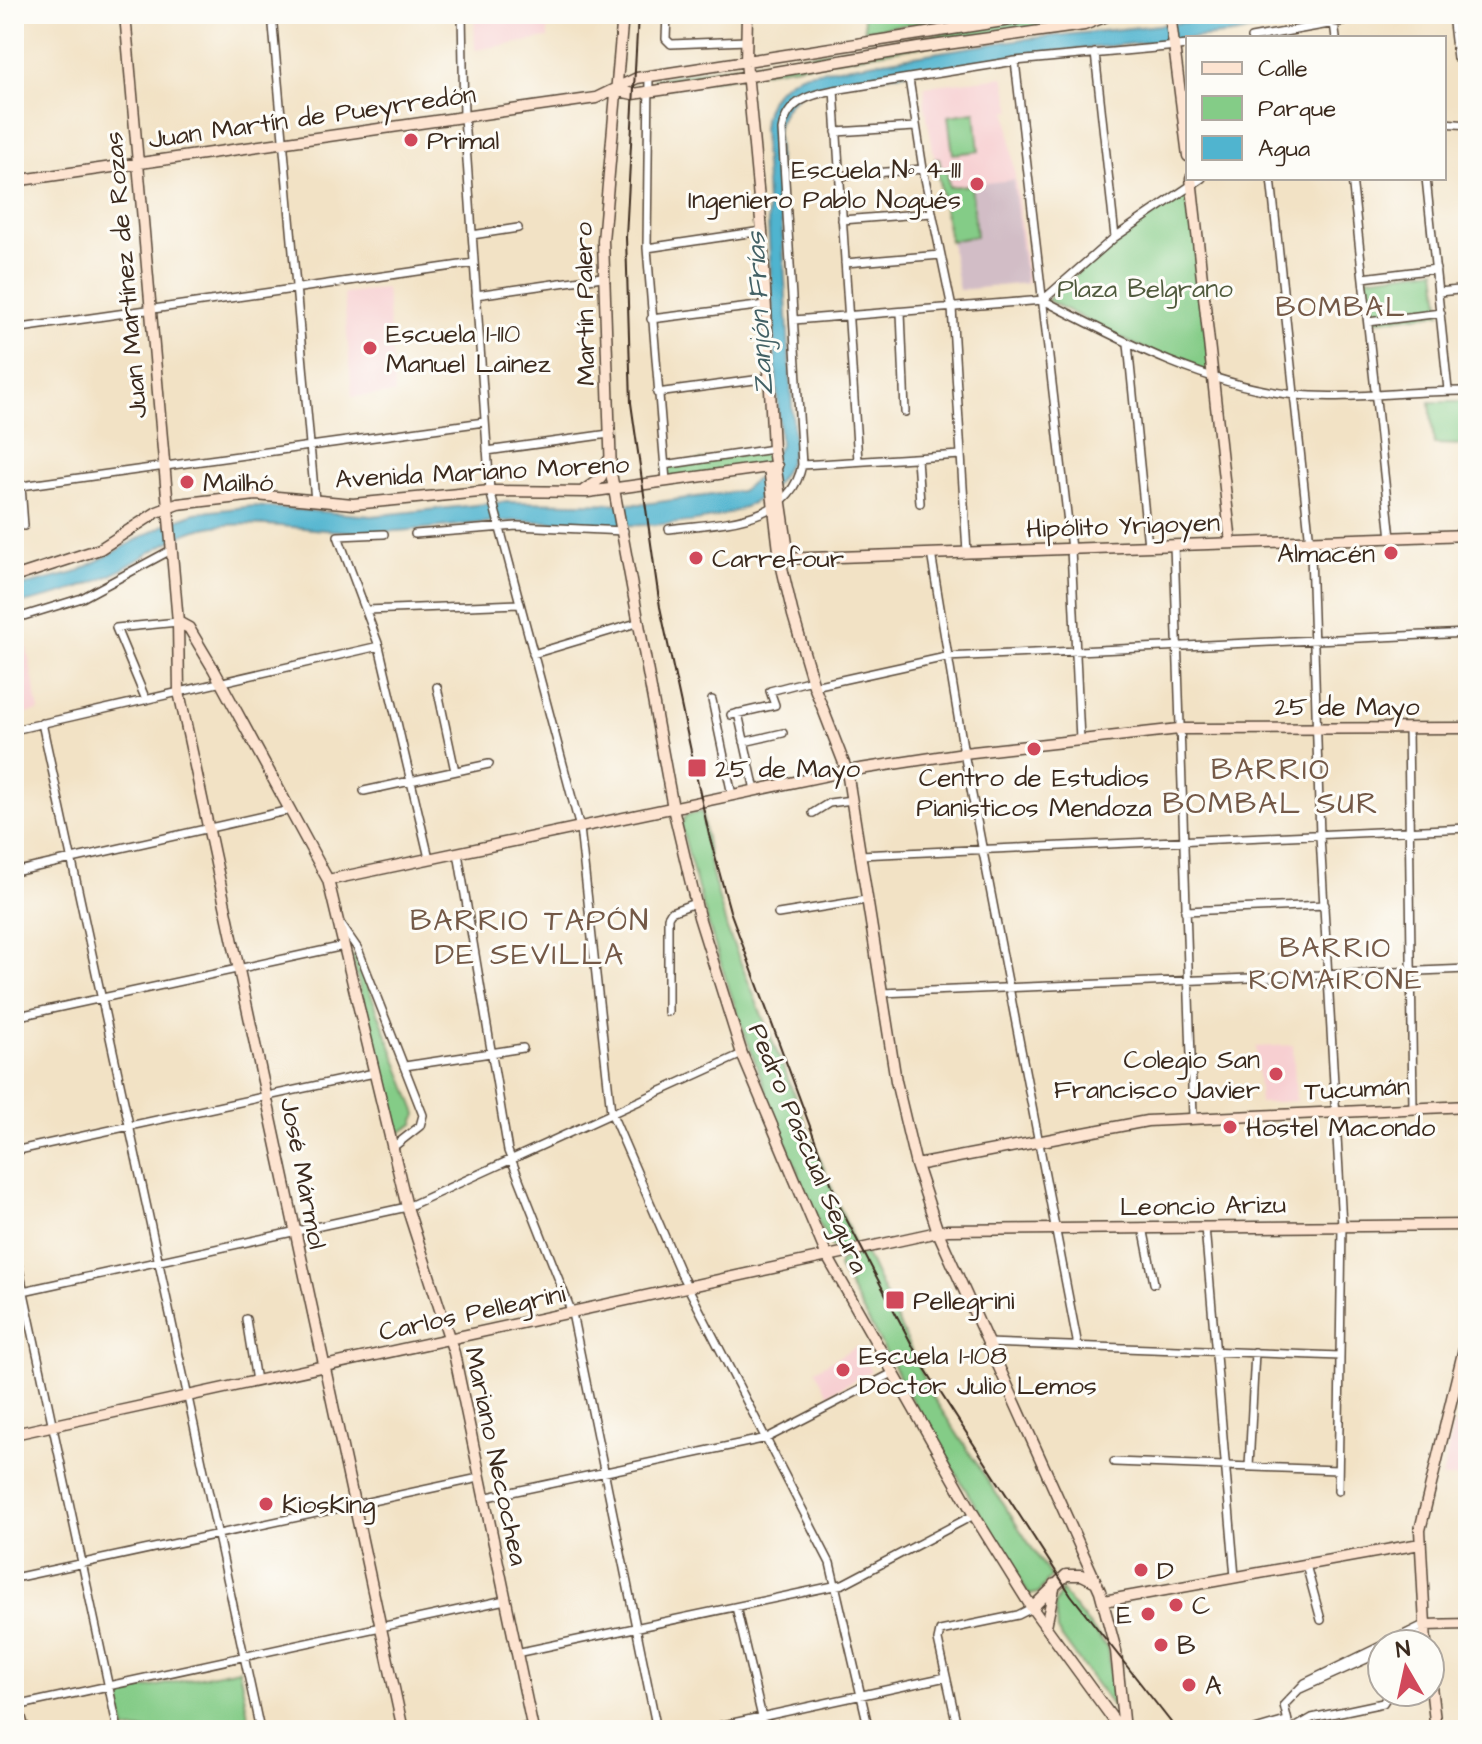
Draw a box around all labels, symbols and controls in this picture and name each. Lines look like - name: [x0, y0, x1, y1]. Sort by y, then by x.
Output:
- legend: [1186, 36, 1446, 180]
- text: Calle: [1258, 52, 1308, 86]
- street label: Juan Martín de Pueyrredón: [146, 76, 478, 160]
- text: Parque: [1258, 92, 1336, 126]
- place label: Primal: [427, 123, 499, 159]
- street label: Juan Martínez de Rozas: [96, 130, 156, 420]
- marker: Primal: [402, 131, 420, 149]
- text: Agua: [1258, 132, 1310, 167]
- place label: Escuela Nº 4-111 Ingeniero Pablo Nogués: [688, 152, 961, 220]
- marker: Escuela Nº 4-111 Ingeniero Pablo Nogués: [968, 175, 986, 193]
- street label: Martín Palero: [566, 221, 604, 386]
- water label: Zanjón Frías: [736, 229, 783, 397]
- park label: Plaza Belgrano: [1057, 271, 1233, 309]
- district label: BOMBAL: [1275, 288, 1407, 327]
- place label: Escuela 1-110 Manuel Lainez: [386, 316, 551, 382]
- marker: Escuela 1-110 Manuel Lainez: [361, 339, 379, 357]
- street label: Avenida Mariano Moreno: [334, 446, 630, 498]
- place label: Mailhó: [203, 465, 274, 501]
- marker: Mailhó: [178, 473, 196, 491]
- street label: Hipólito Yrigoyen: [1026, 505, 1221, 549]
- place label: Almacén: [1277, 536, 1375, 572]
- place label: Carrefour: [712, 541, 844, 577]
- marker: Almacén: [1382, 544, 1400, 562]
- marker: Carrefour: [687, 549, 705, 567]
- street label: 25 de Mayo: [1274, 689, 1420, 727]
- marker: Centro de Estudios Pianisticos Mendoza: [1025, 740, 1043, 758]
- district label: BARRIO BOMBAL SUR: [1162, 749, 1380, 825]
- place label: 25 de Mayo: [715, 751, 861, 789]
- marker: 25 de Mayo: [686, 757, 708, 779]
- place label: Centro de Estudios Pianisticos Mendoza: [916, 760, 1152, 826]
- district label: BARRIO TAPÓN DE SEVILLA: [410, 900, 650, 976]
- district label: BARRIO ROMAIRONE: [1249, 929, 1423, 1000]
- street label: Pedro Pascual Segura: [737, 1018, 877, 1280]
- place label: Colegio San Francisco Javier: [1054, 1042, 1260, 1108]
- marker: Colegio San Francisco Javier: [1267, 1065, 1285, 1083]
- street label: Tucumán: [1303, 1068, 1411, 1110]
- street label: José Mármol: [271, 1094, 335, 1252]
- place label: Hostel Macondo: [1246, 1110, 1436, 1146]
- marker: Hostel Macondo: [1221, 1118, 1239, 1136]
- street label: Leoncio Arizu: [1120, 1187, 1286, 1225]
- street label: Carlos Pellegrini: [376, 1276, 569, 1352]
- place label: Pellegrini: [913, 1283, 1015, 1321]
- marker: Pellegrini: [884, 1289, 906, 1311]
- place label: Escuela 1-108 Doctor Julio Lemos: [859, 1338, 1097, 1404]
- street label: Mariano Necochea: [455, 1344, 537, 1569]
- marker: Escuela 1-108 Doctor Julio Lemos: [834, 1361, 852, 1379]
- place label: KiosKing: [282, 1487, 375, 1525]
- marker: KiosKing: [257, 1495, 275, 1513]
- place label: D: [1157, 1553, 1174, 1589]
- marker: D: [1132, 1561, 1150, 1579]
- place label: C: [1192, 1588, 1210, 1624]
- marker: C: [1167, 1596, 1185, 1614]
- place label: E: [1117, 1597, 1132, 1633]
- marker: E: [1139, 1605, 1157, 1623]
- place label: B: [1177, 1628, 1195, 1664]
- north arrow: [1366, 1628, 1446, 1708]
- text: N: [1394, 1633, 1413, 1666]
- marker: B: [1152, 1636, 1170, 1654]
- place label: A: [1205, 1668, 1222, 1704]
- marker: A: [1180, 1676, 1198, 1694]

